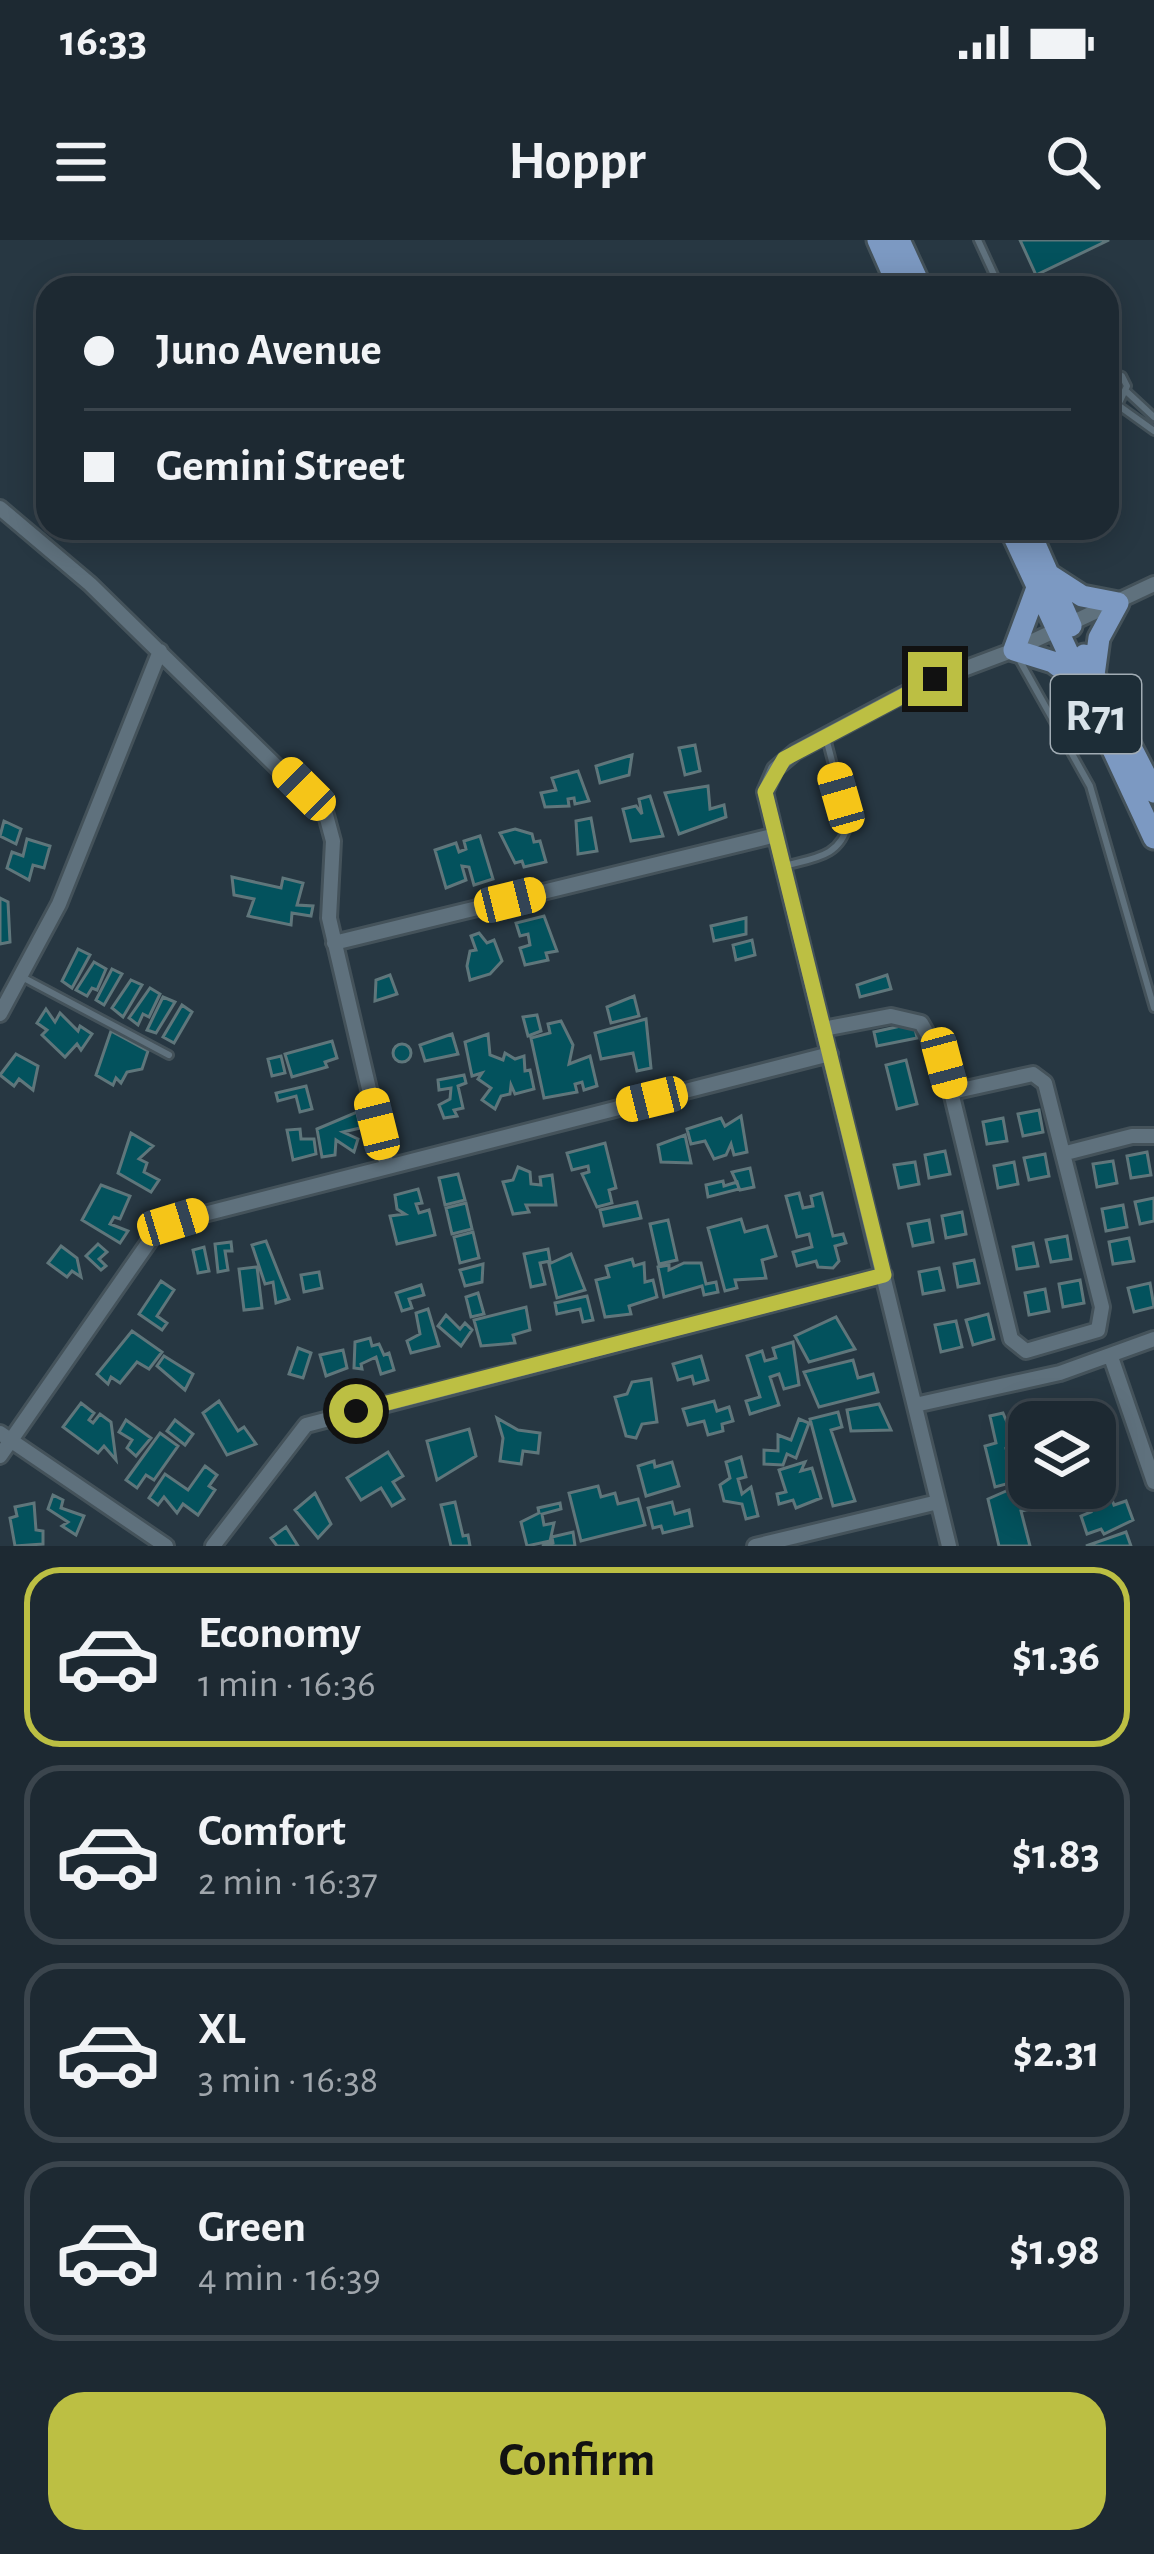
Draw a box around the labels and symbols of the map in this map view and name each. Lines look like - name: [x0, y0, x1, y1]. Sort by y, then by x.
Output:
- route end: [908, 652, 962, 706]
- road number: R71: [1051, 675, 1141, 753]
- car: [266, 751, 342, 827]
- car: [814, 758, 868, 838]
- car: [471, 874, 549, 926]
- car: [917, 1024, 971, 1102]
- car: [613, 1073, 691, 1125]
- car: [351, 1085, 403, 1163]
- car: [133, 1194, 213, 1250]
- route start: [329, 1384, 383, 1438]

